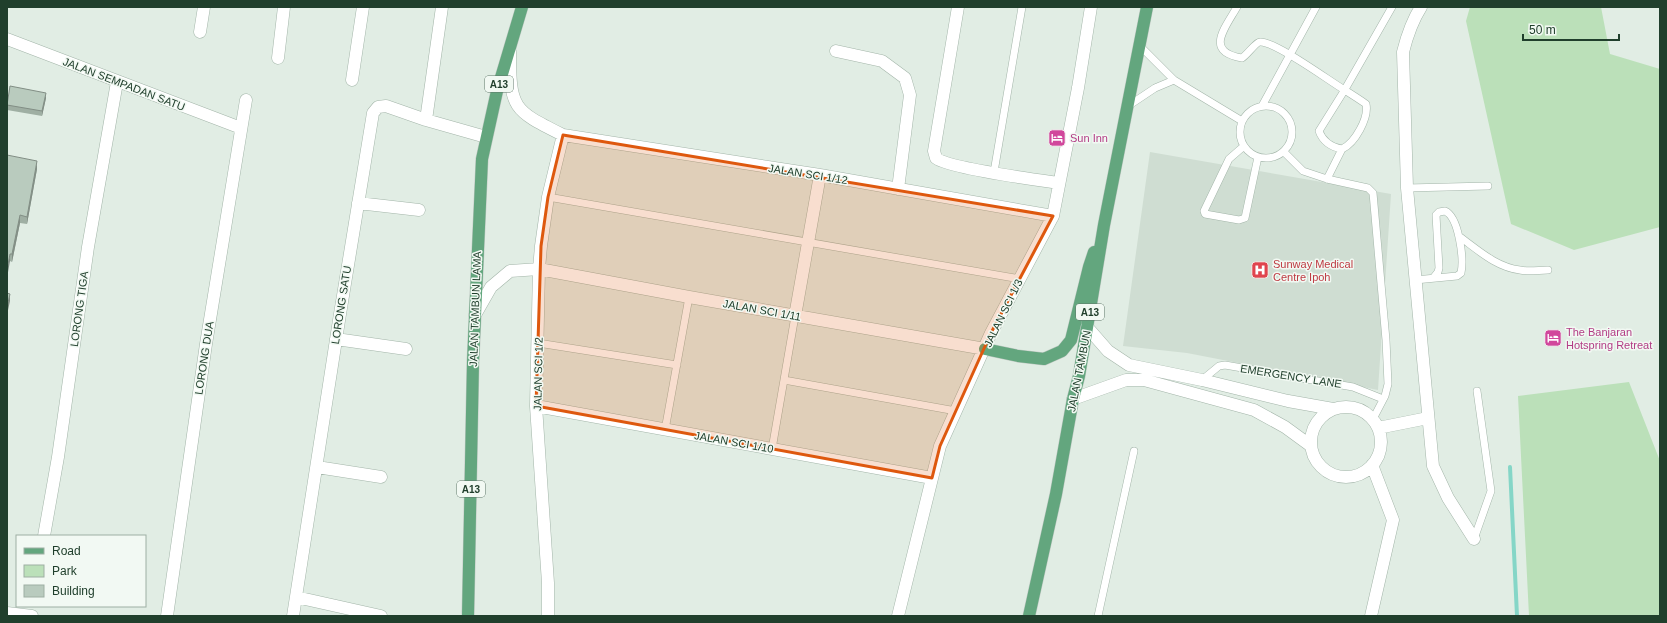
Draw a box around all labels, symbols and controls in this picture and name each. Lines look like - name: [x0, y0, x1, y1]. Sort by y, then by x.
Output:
- scale bar: [1523, 16, 1619, 42]
- text: 50 m: [1529, 23, 1556, 37]
- street label: JALAN SEMPADAN SATU: [61, 55, 187, 113]
- road number: A13: [485, 76, 513, 92]
- hotel icon: Sun Inn: [1047, 128, 1067, 148]
- place label: Sun Inn: [1070, 132, 1108, 144]
- street label: JALAN SCI 1/12: [768, 162, 848, 186]
- street label: JALAN TAMBUN LAMA: [467, 250, 483, 367]
- place label: Sunway Medical Centre Ipoh: [1273, 258, 1353, 283]
- hospital icon: Sunway Medical Centre Ipoh: [1250, 260, 1270, 280]
- street label: LORONG SATU: [329, 265, 353, 345]
- street label: LORONG TIGA: [68, 270, 90, 348]
- street label: JALAN SCI 1/3: [981, 277, 1025, 349]
- street label: JALAN SCI 1/11: [722, 297, 802, 323]
- road number: A13: [1076, 304, 1104, 320]
- street label: LORONG DUA: [192, 320, 216, 395]
- place label: The Banjaran Hotspring Retreat: [1566, 326, 1652, 351]
- hotel icon: The Banjaran Hotspring Retreat: [1543, 328, 1563, 348]
- street label: JALAN TAMBUN: [1065, 329, 1093, 413]
- street label: JALAN SCI 1/2: [531, 337, 545, 411]
- street label: EMERGENCY LANE: [1239, 362, 1343, 390]
- street label: JALAN SCI 1/10: [694, 429, 774, 455]
- road number: A13: [457, 481, 485, 497]
- legend: [16, 535, 146, 607]
- text: Road: [52, 544, 81, 558]
- text: Park: [52, 564, 78, 578]
- text: Building: [52, 584, 95, 598]

